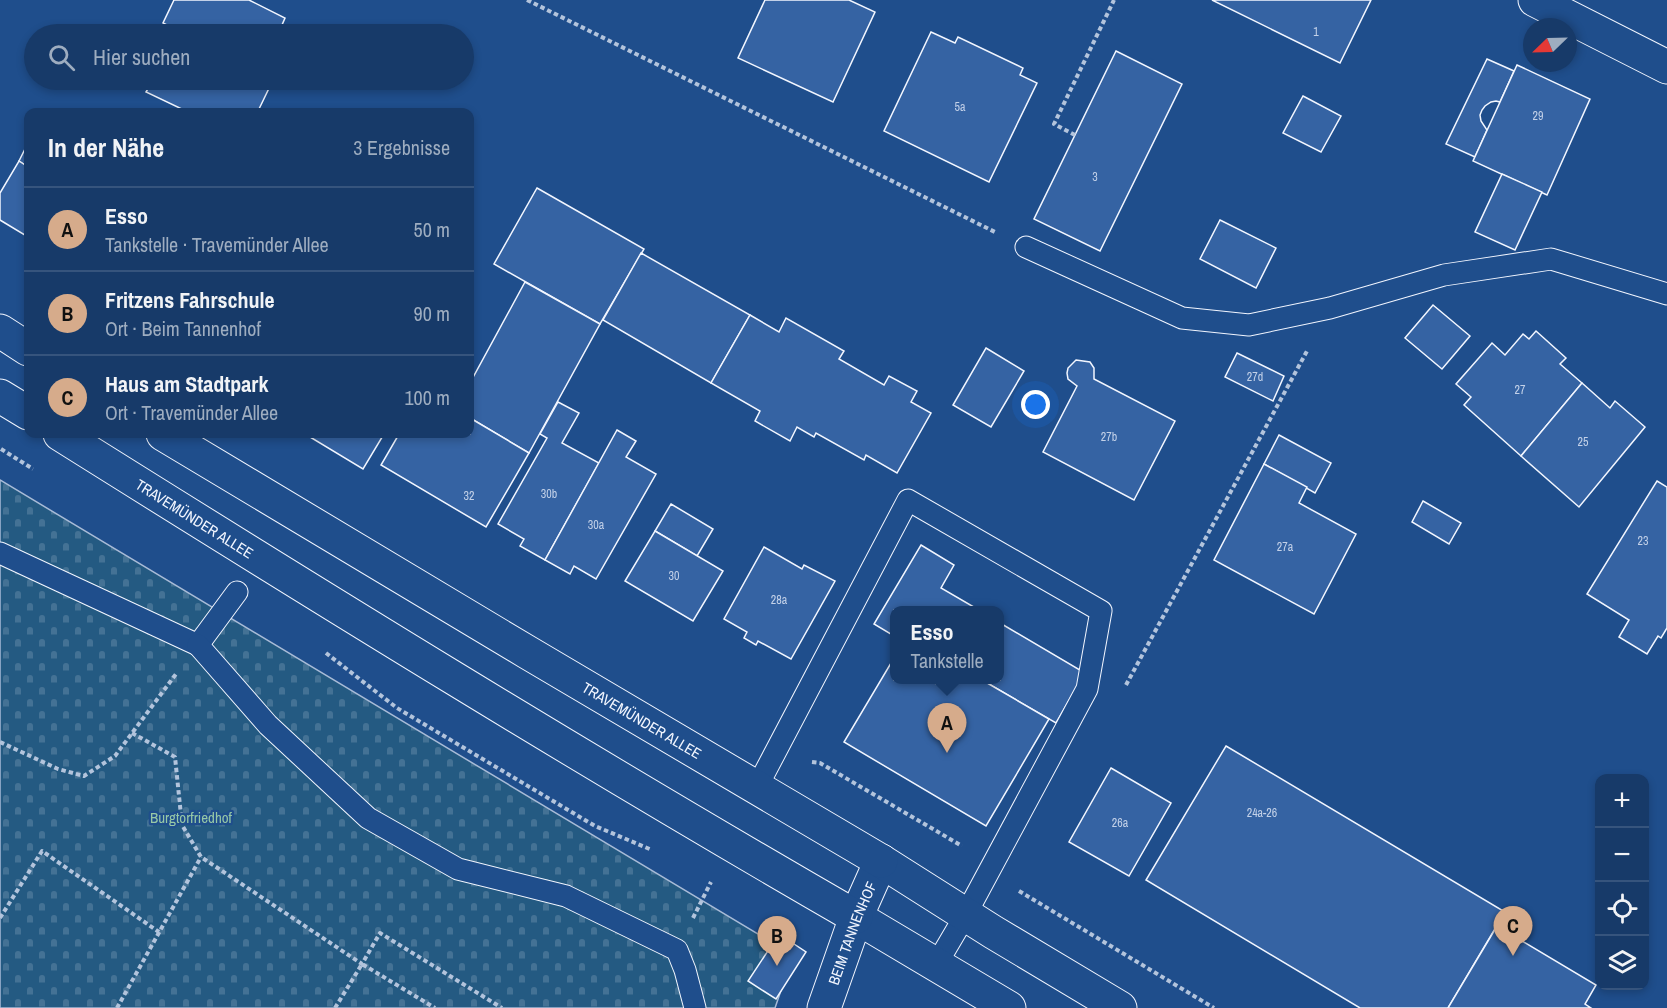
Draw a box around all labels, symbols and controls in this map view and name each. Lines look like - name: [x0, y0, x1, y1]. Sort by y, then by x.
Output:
- north arrow: [1523, 18, 1577, 72]
- search box: [24, 24, 474, 90]
- house number: 1: [1313, 24, 1319, 40]
- icon: search: [45, 41, 78, 74]
- text: Hier suchen: [93, 42, 190, 72]
- house number: 5a: [955, 99, 966, 115]
- house number: 29: [1533, 108, 1543, 124]
- text: In der Nähe: [48, 130, 164, 165]
- text: 3 Ergebnisse: [353, 134, 450, 161]
- house number: 3: [1092, 169, 1098, 185]
- text: Esso: [105, 201, 148, 231]
- text: A: [62, 216, 73, 243]
- text: 50 m: [414, 216, 450, 243]
- text: Tankstelle · Travemünder Allee: [105, 231, 329, 258]
- text: Fritzens Fahrschule: [105, 285, 275, 315]
- text: B: [62, 300, 73, 327]
- text: 90 m: [414, 300, 450, 327]
- text: Ort · Beim Tannenhof: [105, 315, 261, 342]
- text: Haus am Stadtpark: [105, 369, 268, 399]
- house number: 27d: [1247, 369, 1263, 385]
- house number: 27: [1515, 382, 1526, 398]
- text: C: [62, 384, 73, 411]
- text: 100 m: [404, 384, 450, 411]
- your location: [1021, 390, 1050, 419]
- text: Ort · Travemünder Allee: [105, 399, 278, 426]
- house number: 27b: [1101, 429, 1117, 445]
- house number: 25: [1578, 434, 1589, 450]
- street label: TRAVEMÜNDER ALLEE: [132, 474, 258, 563]
- house number: 30b: [541, 486, 557, 502]
- house number: 32: [464, 488, 474, 504]
- house number: 30a: [588, 517, 605, 533]
- house number: 23: [1638, 533, 1648, 549]
- house number: 27a: [1277, 539, 1294, 555]
- house number: 30: [669, 568, 679, 584]
- house number: 28a: [771, 592, 788, 608]
- popup: [890, 606, 1004, 684]
- text: Esso: [910, 617, 954, 647]
- text: Tankstelle: [910, 647, 984, 674]
- street label: TRAVEMÜNDER ALLEE: [579, 677, 706, 763]
- pin: A: [928, 704, 966, 753]
- map controls: [1595, 774, 1649, 990]
- button: +: [1595, 774, 1649, 828]
- house number: 24a-26: [1247, 805, 1277, 821]
- park label: Burgtorfriedhof: [150, 807, 233, 828]
- house number: 26a: [1112, 815, 1129, 831]
- button: −: [1595, 828, 1649, 882]
- street label: BEIM TANNENHOF: [823, 878, 881, 987]
- button: locate: [1595, 882, 1649, 936]
- pin: C: [1494, 906, 1532, 956]
- pin: B: [758, 916, 796, 966]
- button: layers: [1595, 936, 1649, 990]

